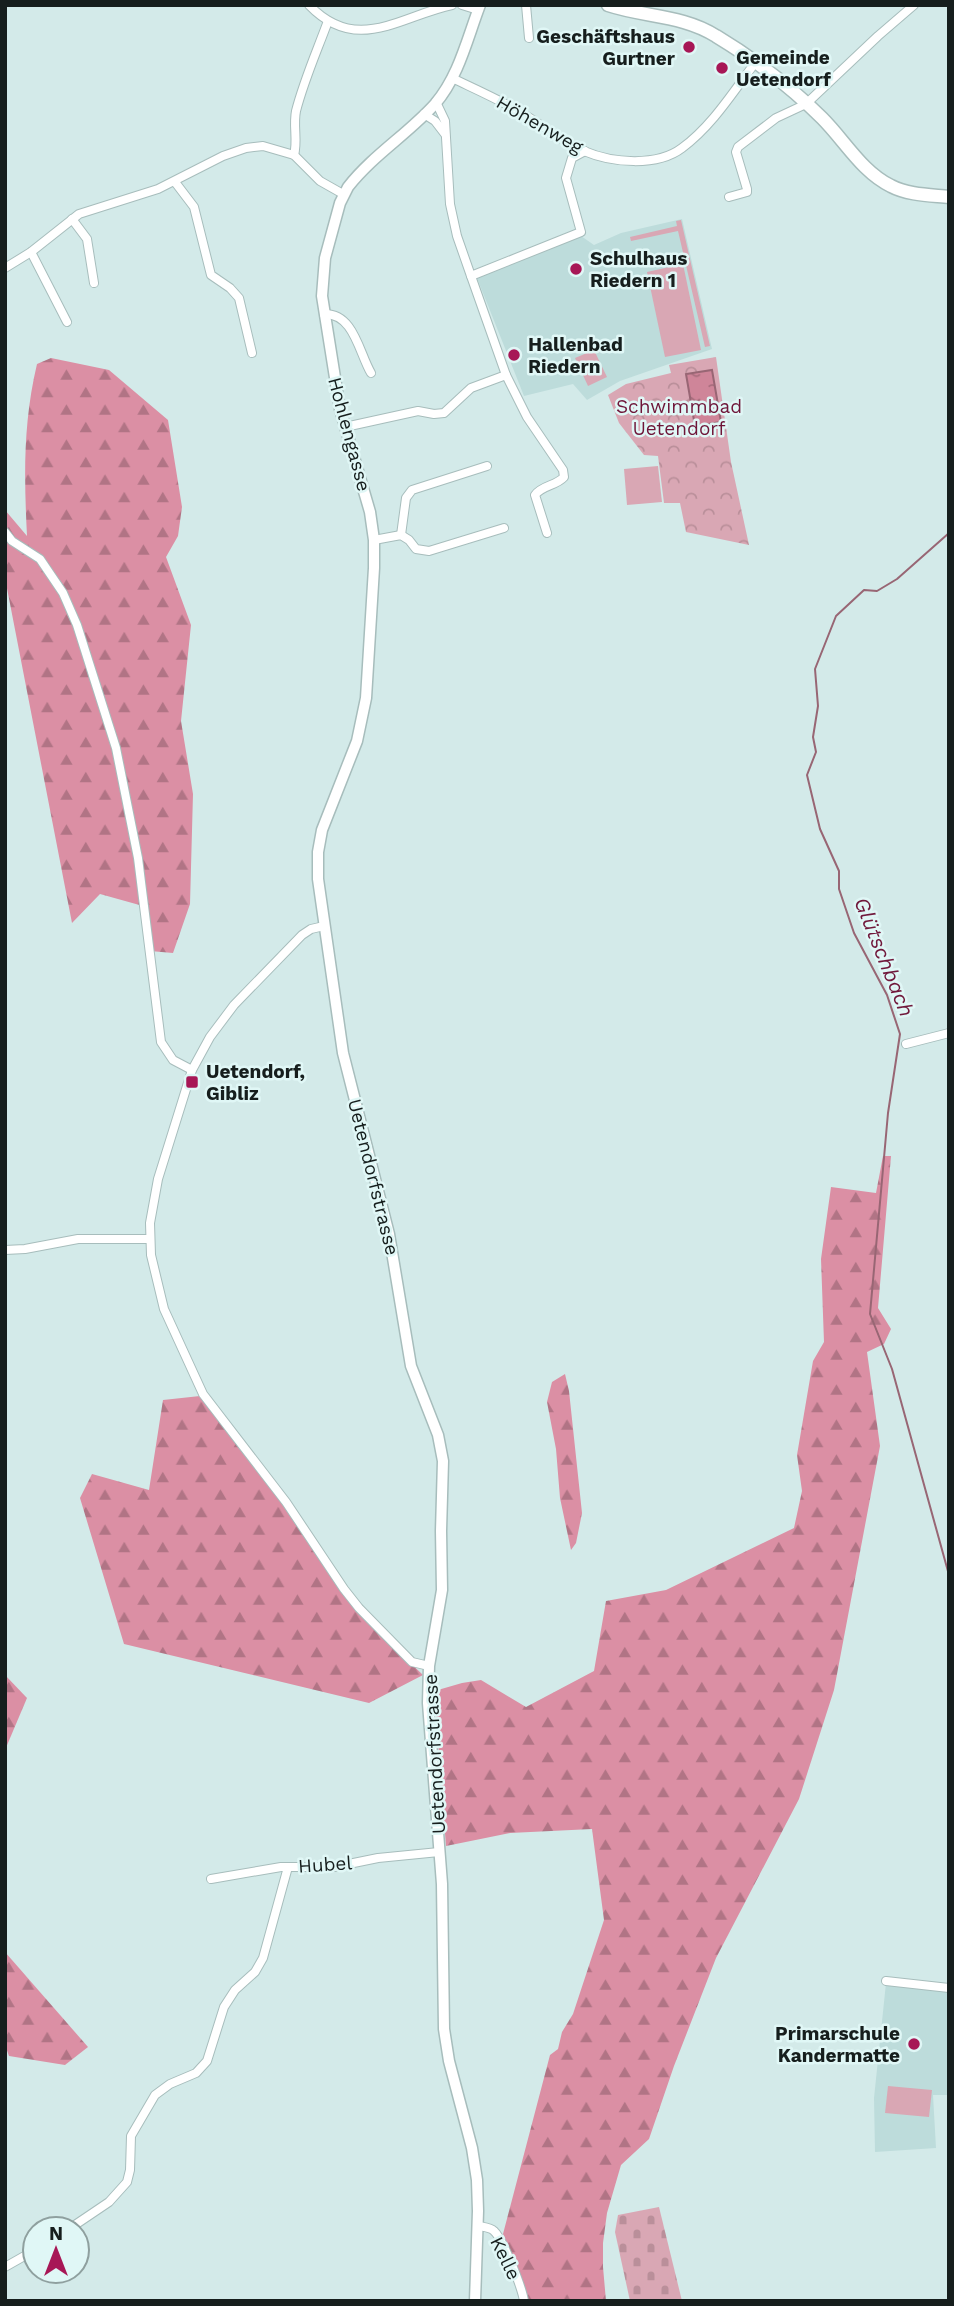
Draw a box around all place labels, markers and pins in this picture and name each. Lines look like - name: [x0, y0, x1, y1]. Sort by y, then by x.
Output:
- place label: Geschäftshaus Gurtner: [536, 25, 676, 70]
- marker: Geschäftshaus Gurtner: [681, 39, 697, 55]
- place label: Gemeinde Uetendorf: [736, 46, 831, 91]
- marker: Gemeinde Uetendorf: [714, 60, 730, 76]
- place label: Schulhaus Riedern 1: [590, 247, 687, 292]
- marker: Schulhaus Riedern 1: [568, 261, 584, 277]
- place label: Hallenbad Riedern: [528, 333, 623, 378]
- marker: Hallenbad Riedern: [506, 347, 522, 363]
- place label: Uetendorf, Gibliz: [206, 1060, 305, 1105]
- marker: Uetendorf, Gibliz: [184, 1074, 200, 1090]
- place label: Primarschule Kandermatte: [775, 2022, 900, 2067]
- marker: Primarschule Kandermatte: [906, 2036, 922, 2052]

